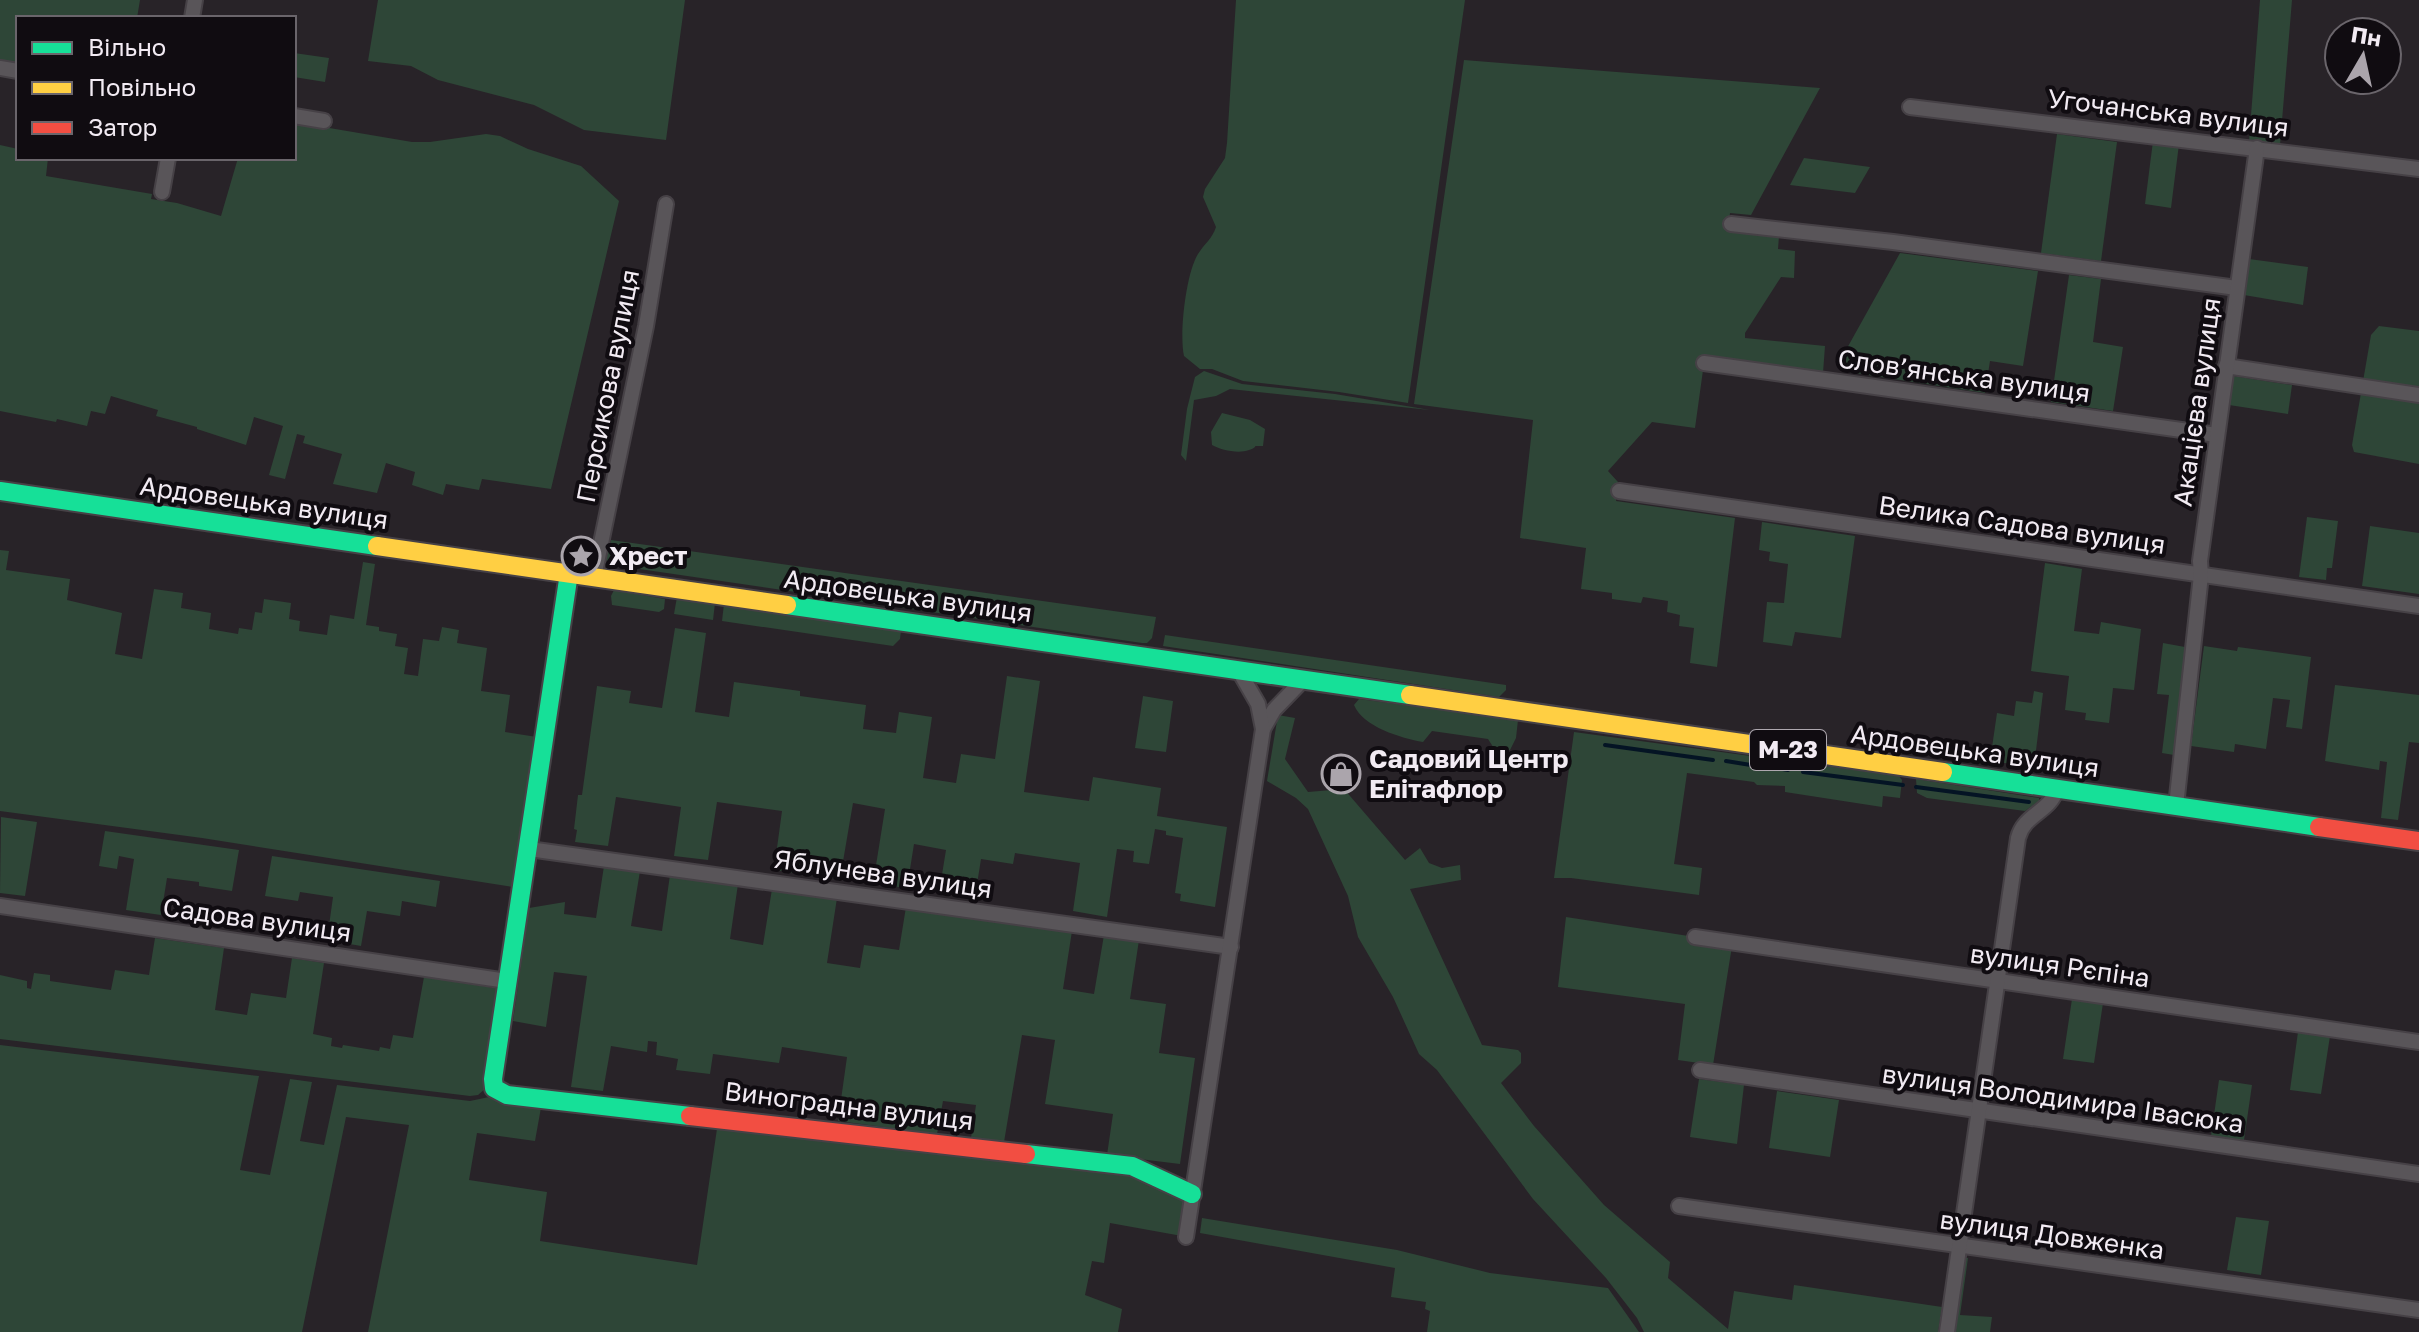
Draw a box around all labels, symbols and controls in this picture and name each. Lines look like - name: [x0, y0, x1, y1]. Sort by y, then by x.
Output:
- legend: [16, 16, 296, 160]
- north arrow: [2323, 16, 2403, 96]
- text: Пн: [2349, 20, 2383, 51]
- text: Вільно: [88, 32, 166, 61]
- text: Повільно: [88, 72, 196, 101]
- street label: Угочанська вулиця: [2046, 82, 2290, 143]
- text: Затор: [88, 112, 157, 141]
- street label: Персикова вулиця: [570, 267, 645, 505]
- street label: Акацієва вулиця: [2167, 296, 2226, 508]
- street label: Словʼянська вулиця: [1836, 342, 2092, 409]
- street label: Ардовецька вулиця: [138, 470, 390, 535]
- street label: Велика Садова вулиця: [1877, 489, 2167, 560]
- place icon: Хрест: [560, 535, 602, 577]
- place label: Хрест: [609, 540, 688, 571]
- street label: Ардовецька вулиця: [782, 563, 1034, 628]
- street label: Ардовецька вулиця: [1849, 718, 2101, 783]
- road number: М-23: [1750, 730, 1826, 770]
- place label: Садовий Центр Елітафлор: [1369, 743, 1568, 804]
- shop icon: Садовий Центр Елітафлор: [1320, 753, 1362, 795]
- street label: Яблунева вулиця: [772, 843, 994, 904]
- street label: Садова вулиця: [161, 891, 353, 948]
- street label: вулиця Рєпіна: [1968, 938, 2152, 993]
- street label: вулиця Володимира Івасюка: [1880, 1058, 2246, 1139]
- street label: Виноградна вулиця: [723, 1075, 975, 1136]
- street label: вулиця Довженка: [1938, 1203, 2166, 1266]

